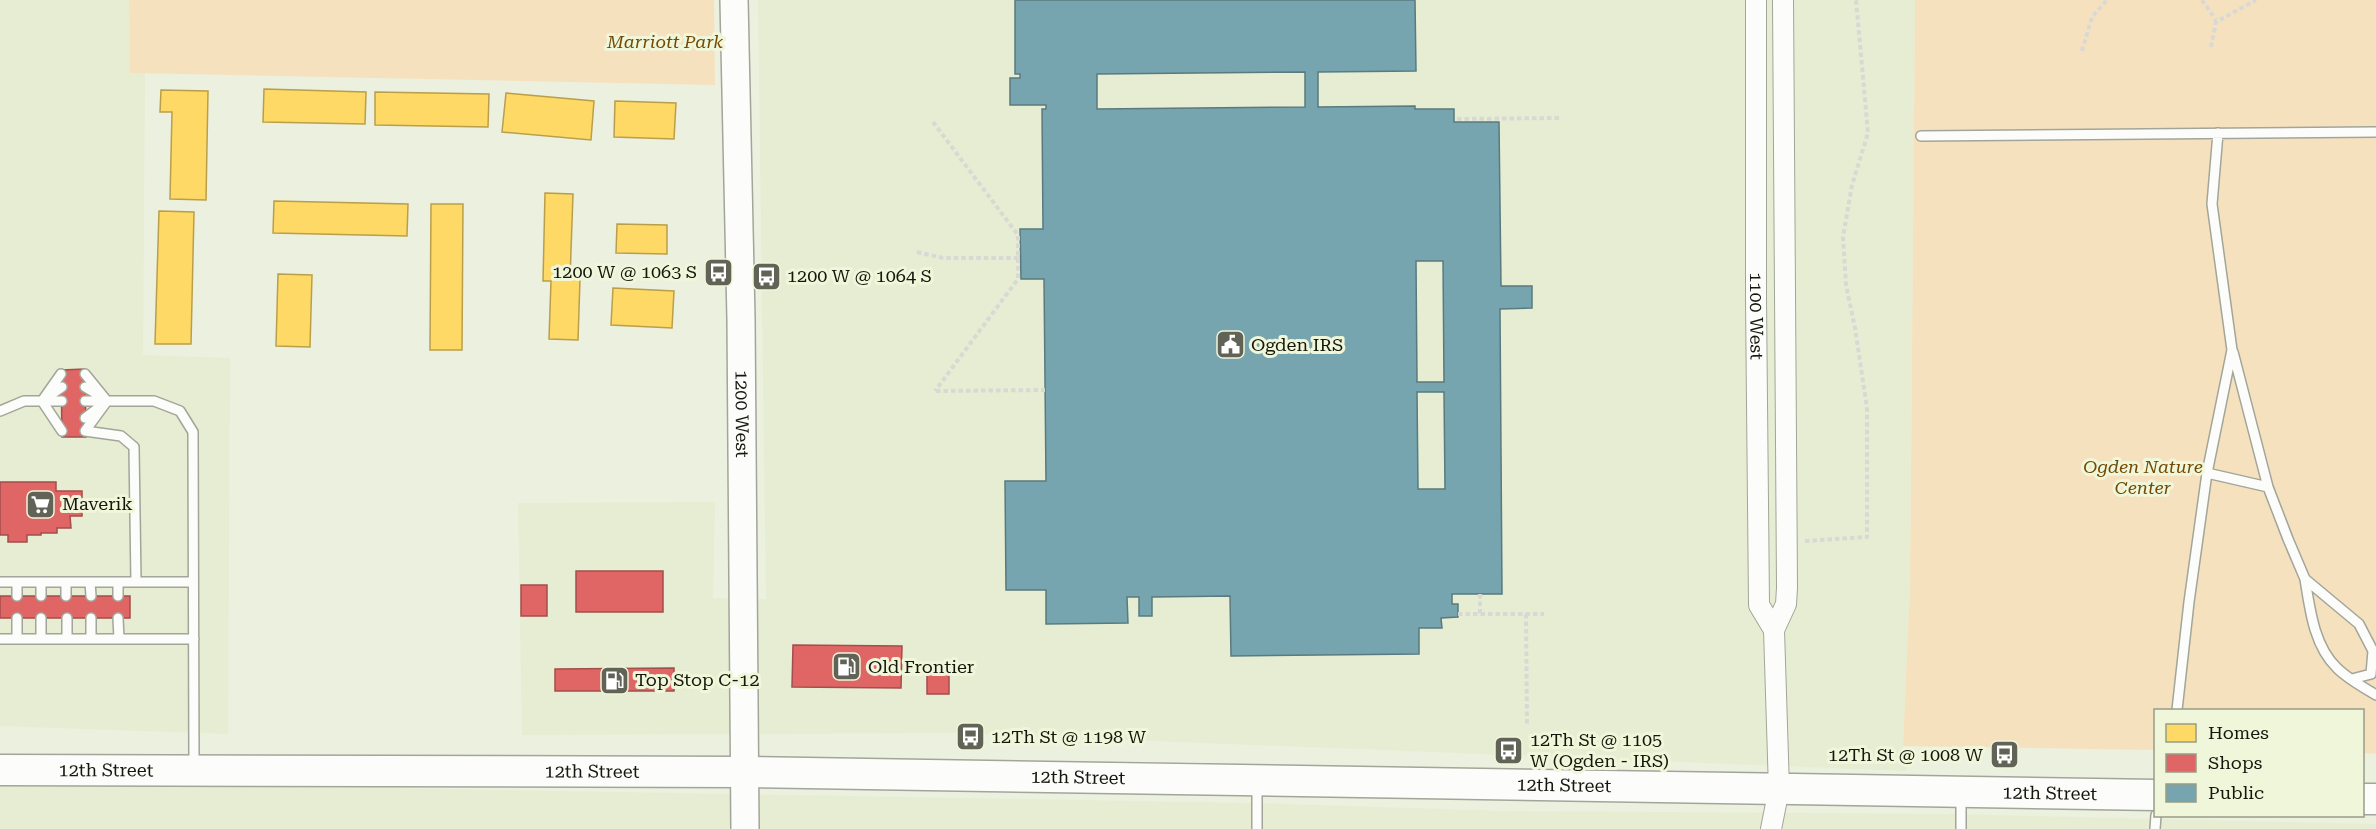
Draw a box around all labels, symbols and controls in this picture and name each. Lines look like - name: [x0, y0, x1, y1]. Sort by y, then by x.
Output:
- park label: Marriott Park: [606, 31, 723, 52]
- bus stop icon: 1200 W @ 1063 S: [702, 256, 734, 288]
- bus stop icon: 1200 W @ 1064 S: [750, 260, 782, 292]
- place label: 1200 W @ 1063 S: [552, 261, 697, 282]
- place label: 1200 W @ 1064 S: [787, 265, 932, 286]
- street label: 1100 West: [1746, 272, 1768, 360]
- public building icon: Ogden IRS: [1214, 329, 1246, 361]
- place label: Ogden IRS: [1251, 334, 1343, 355]
- street label: 1200 West: [731, 370, 753, 458]
- park label: Ogden Nature Center: [2083, 456, 2203, 498]
- supermarket icon: Maverik: [25, 488, 57, 520]
- place label: Maverik: [62, 493, 133, 514]
- fuel station icon: Old Frontier: [831, 651, 863, 683]
- place label: Old Frontier: [868, 656, 974, 677]
- fuel station icon: Top Stop C-12: [598, 664, 630, 696]
- place label: Top Stop C-12: [635, 669, 759, 690]
- legend: [2154, 709, 2364, 817]
- bus stop icon: 12Th St @ 1198 W: [954, 721, 986, 753]
- text: Homes: [2208, 722, 2269, 743]
- place label: 12Th St @ 1198 W: [991, 726, 1147, 747]
- place label: 12Th St @ 1105 W (Ogden - IRS): [1530, 729, 1669, 771]
- bus stop icon: 12Th St @ 1105 W (Ogden - IRS): [1493, 734, 1525, 766]
- bus stop icon: 12Th St @ 1008 W: [1988, 739, 2020, 771]
- place label: 12Th St @ 1008 W: [1828, 744, 1984, 765]
- text: Shops: [2208, 752, 2262, 773]
- street label: 12th Street: [59, 759, 154, 780]
- street label: 12th Street: [545, 760, 640, 782]
- street label: 12th Street: [1030, 766, 1126, 788]
- street label: 12th Street: [1516, 774, 1612, 796]
- street label: 12th Street: [2002, 782, 2098, 804]
- text: Public: [2208, 782, 2264, 803]

